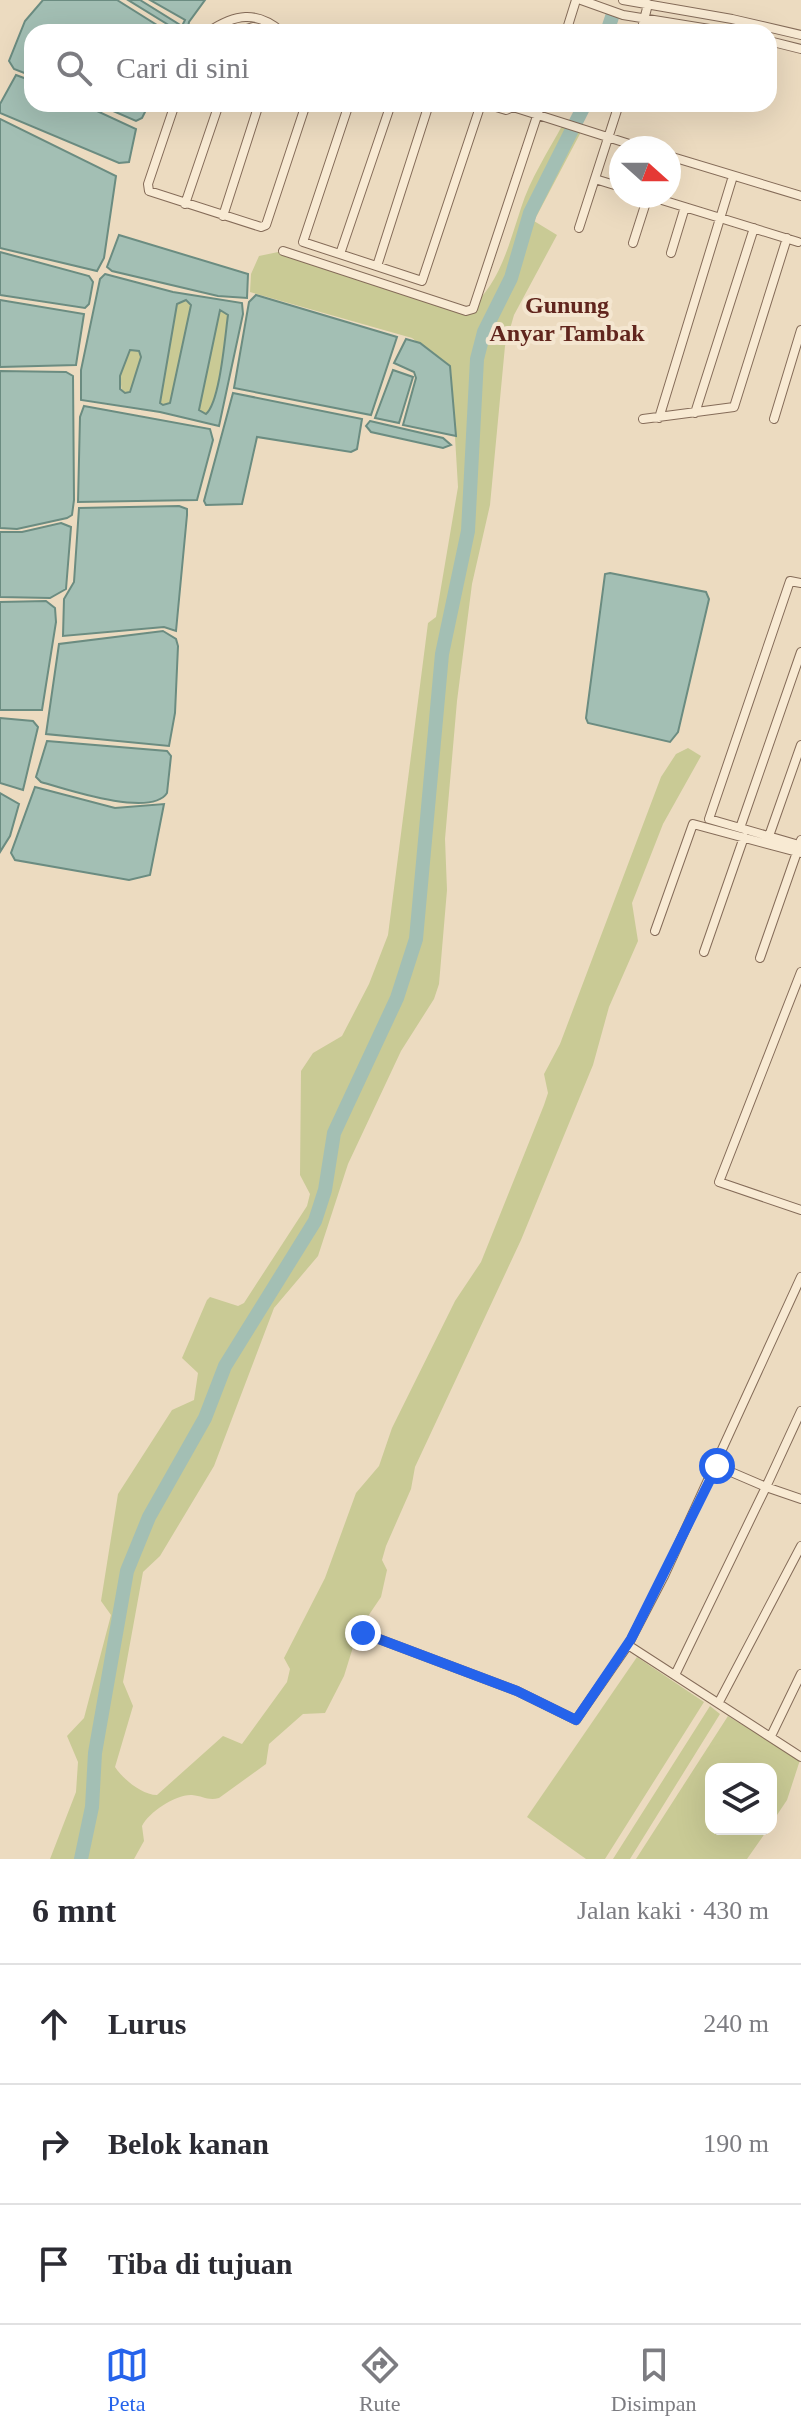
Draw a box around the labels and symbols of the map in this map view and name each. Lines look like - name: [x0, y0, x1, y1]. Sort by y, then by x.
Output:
- north arrow: [609, 136, 681, 208]
- district label: Gunung Anyar Tambak: [490, 292, 645, 346]
- route start: [699, 1448, 735, 1484]
- route end: [345, 1615, 381, 1651]

